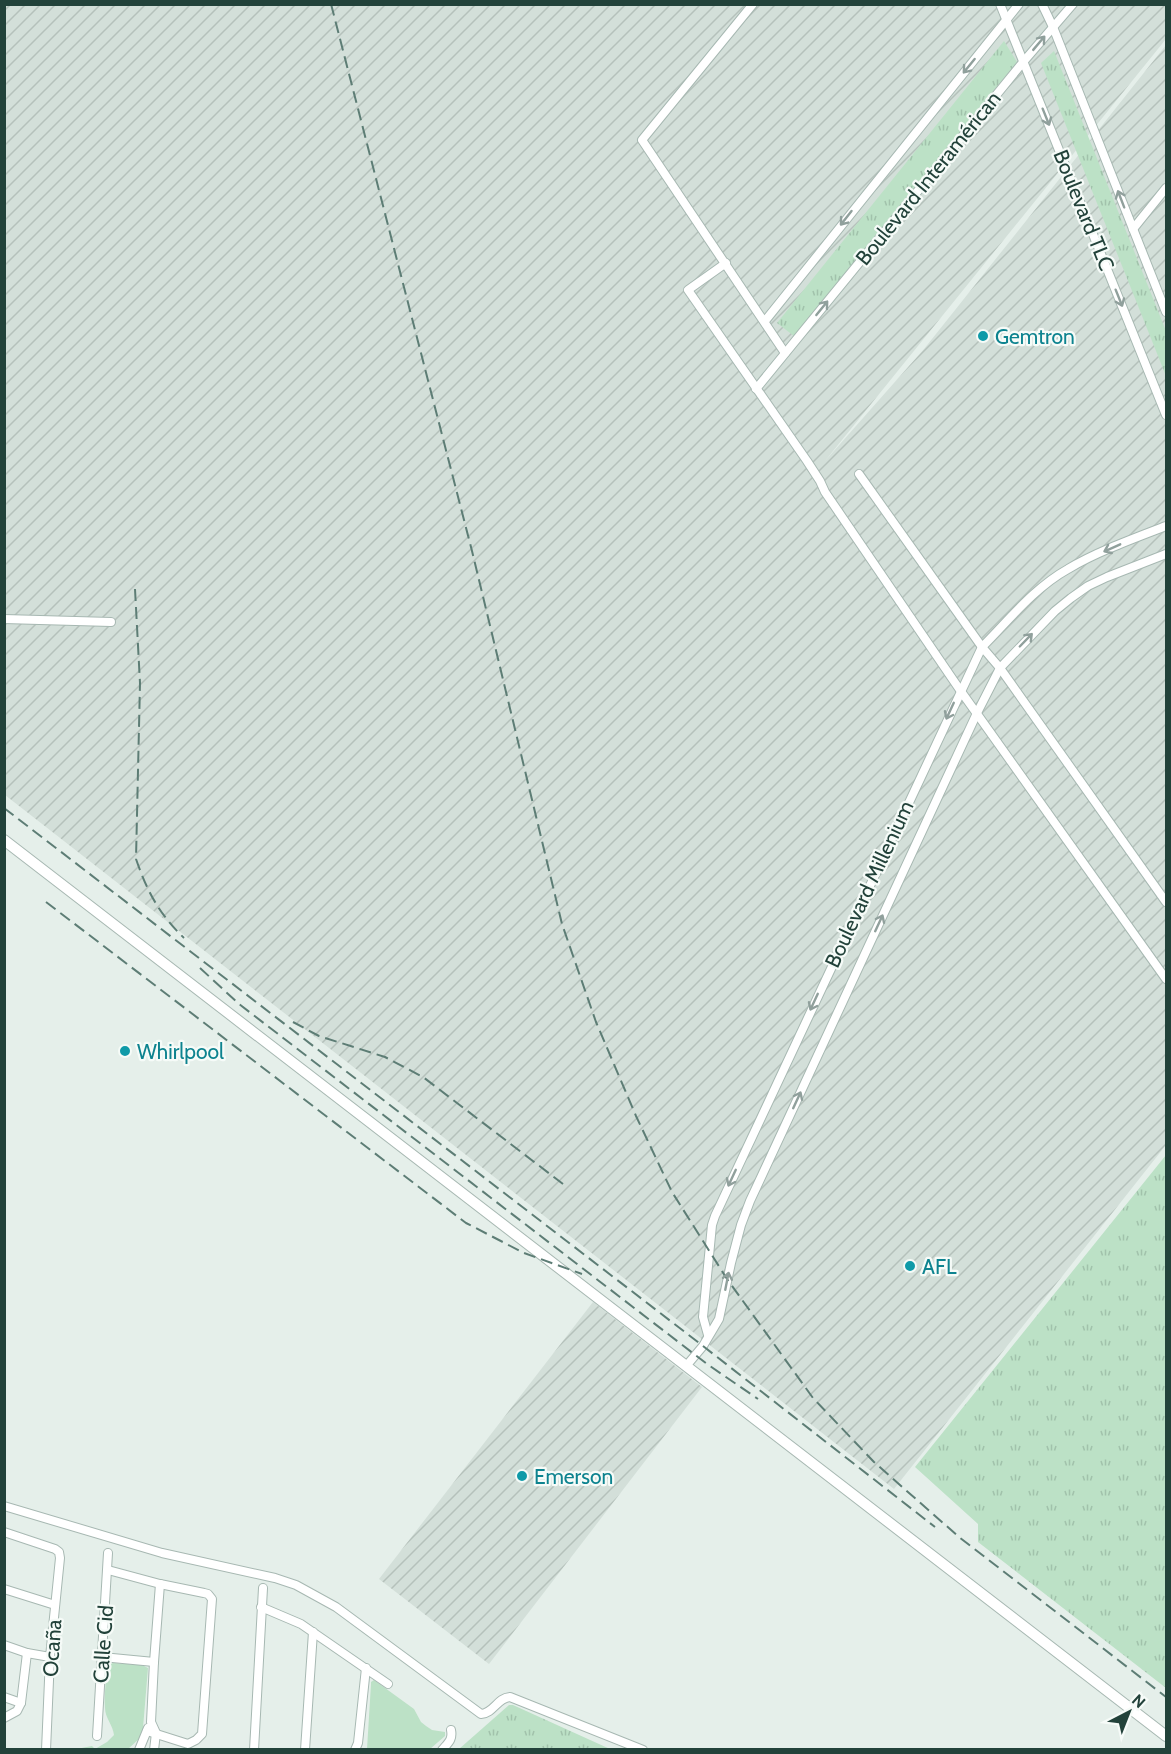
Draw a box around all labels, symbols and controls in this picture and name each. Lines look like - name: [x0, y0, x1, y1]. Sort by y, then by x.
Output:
- one-way arrow: [1033, 35, 1046, 51]
- one-way arrow: [962, 58, 975, 74]
- street label: Boulevard Interamérican: [850, 86, 1006, 270]
- one-way arrow: [1042, 107, 1053, 126]
- street label: Boulevard TLC: [1048, 146, 1120, 274]
- one-way arrow: [1115, 190, 1126, 209]
- one-way arrow: [840, 210, 853, 226]
- one-way arrow: [1114, 288, 1125, 307]
- one-way arrow: [816, 300, 829, 316]
- place label: Gemtron: [995, 324, 1075, 349]
- marker: Gemtron: [976, 329, 990, 343]
- one-way arrow: [1104, 543, 1122, 554]
- one-way arrow: [1019, 632, 1034, 647]
- one-way arrow: [944, 701, 956, 719]
- street label: Boulevard Millenium: [819, 797, 919, 971]
- one-way arrow: [874, 915, 886, 933]
- one-way arrow: [808, 992, 820, 1010]
- place label: Whirlpool: [137, 1039, 224, 1064]
- marker: Whirlpool: [118, 1044, 132, 1058]
- one-way arrow: [792, 1091, 803, 1109]
- one-way arrow: [725, 1169, 737, 1187]
- place label: AFL: [922, 1254, 957, 1279]
- marker: AFL: [903, 1259, 917, 1273]
- one-way arrow: [722, 1272, 733, 1291]
- place label: Emerson: [534, 1464, 613, 1489]
- marker: Emerson: [515, 1469, 529, 1483]
- street label: Calle Cid: [88, 1604, 118, 1684]
- street label: Ocaña: [38, 1618, 66, 1678]
- north arrow: [1099, 1682, 1159, 1742]
- text: N: [1128, 1690, 1149, 1712]

